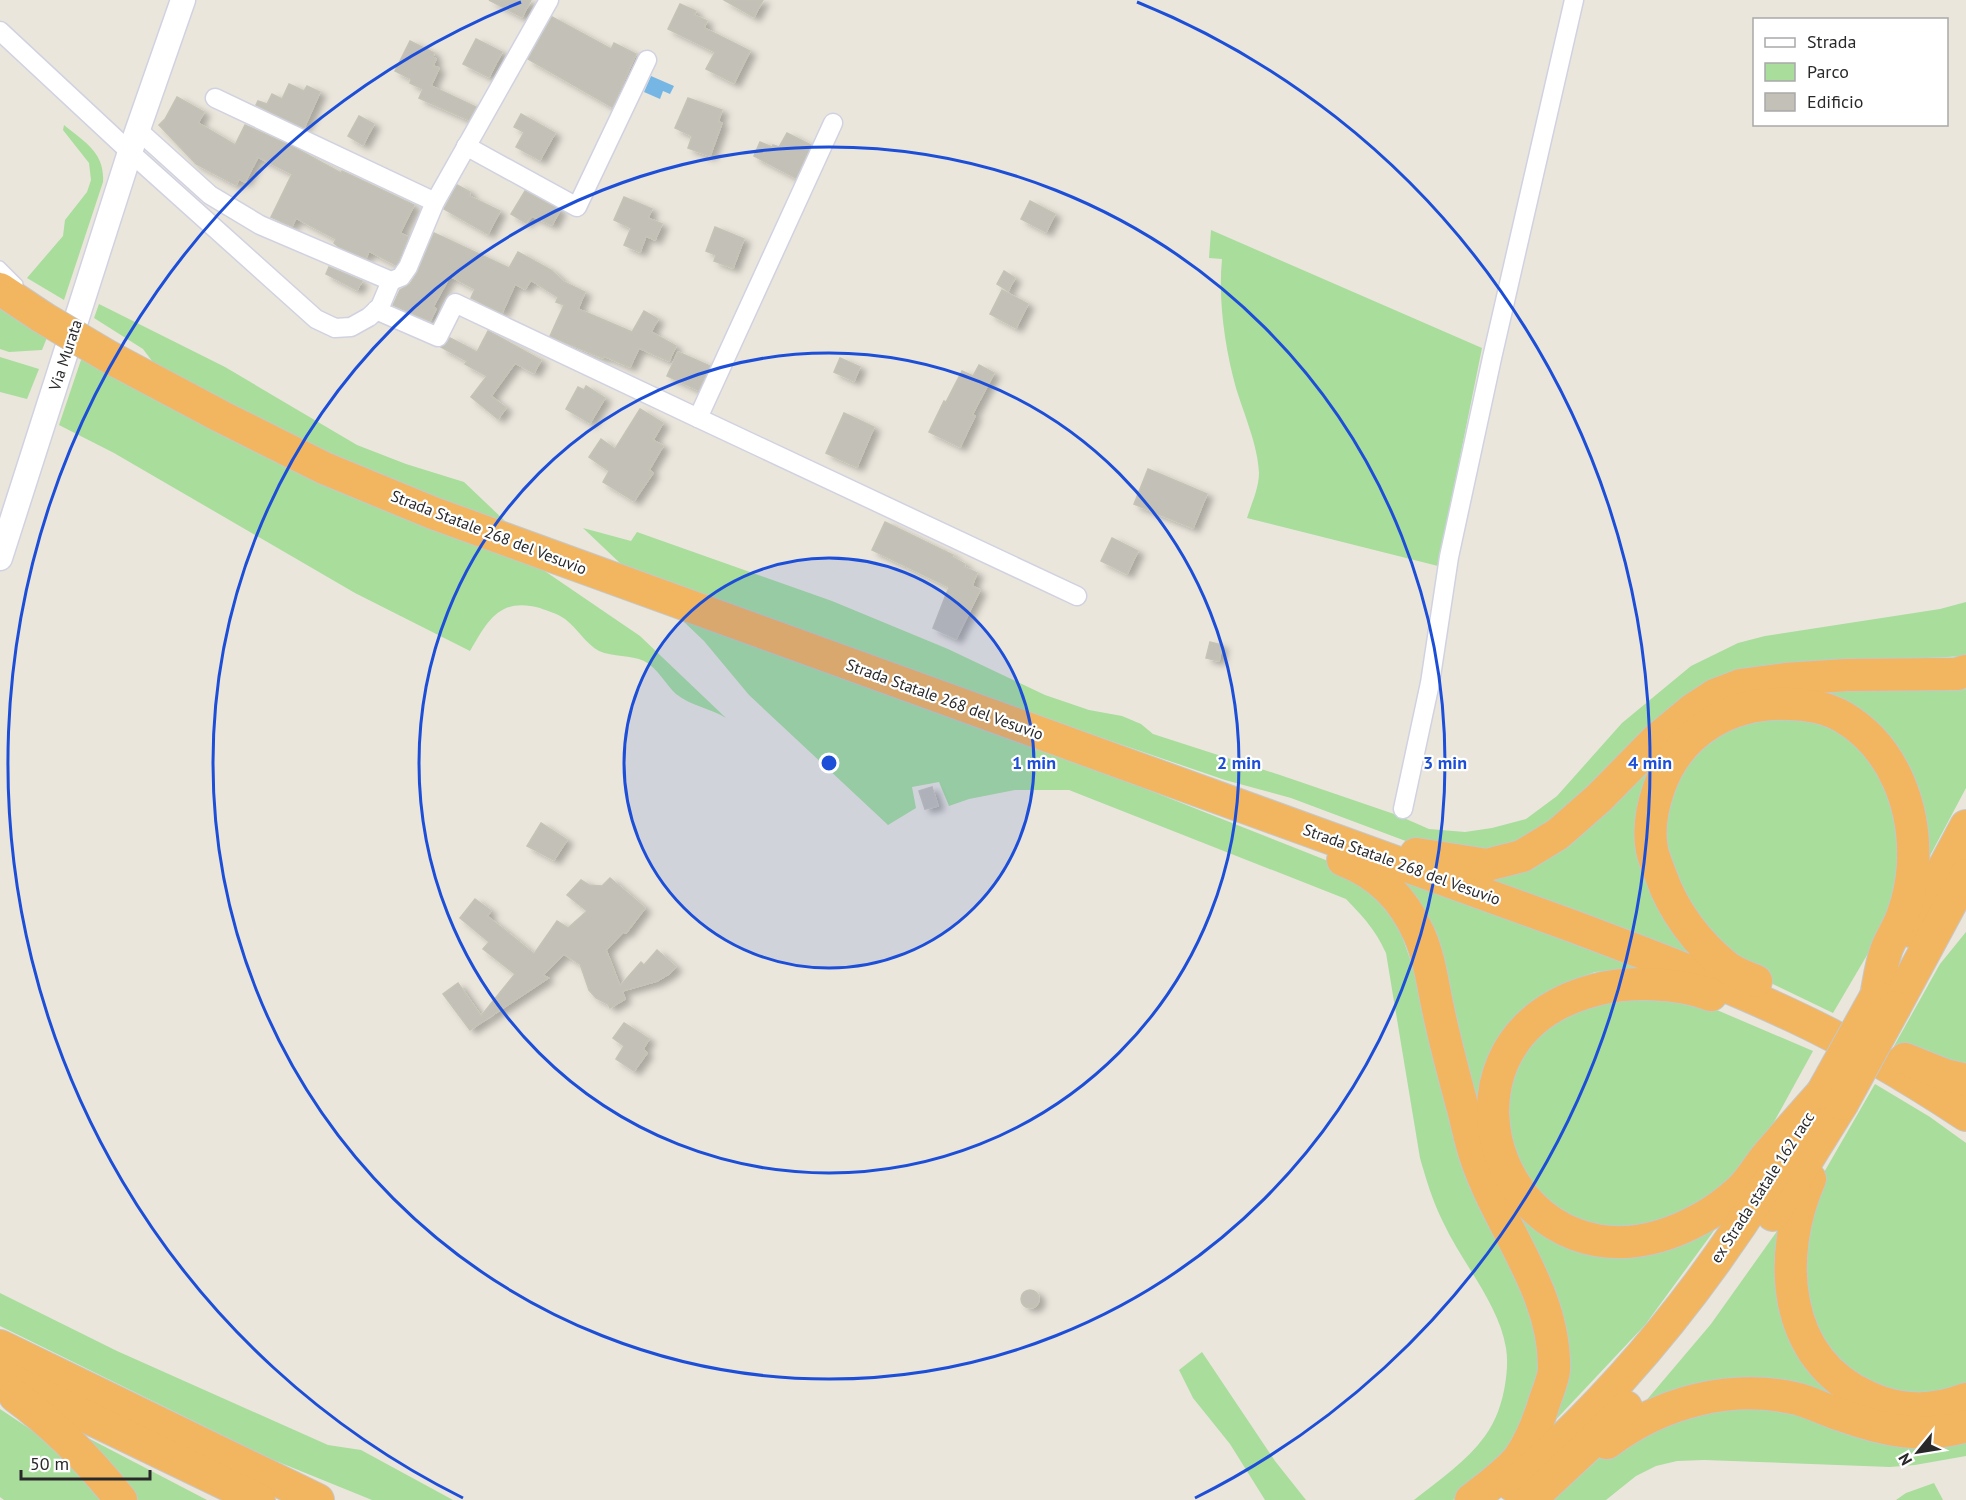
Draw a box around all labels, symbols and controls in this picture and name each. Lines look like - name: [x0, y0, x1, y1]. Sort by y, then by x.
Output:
- legend: [1753, 18, 1948, 126]
- text: Strada: [1807, 30, 1856, 53]
- text: Parco: [1807, 60, 1849, 83]
- text: Edificio: [1807, 90, 1863, 113]
- street label: Via Murata: [44, 317, 86, 394]
- street label: Strada Statale 268 del Vesuvio: [388, 485, 590, 579]
- street label: Strada Statale 268 del Vesuvio: [844, 654, 1046, 744]
- text: 1 min: [1012, 751, 1056, 774]
- text: 2 min: [1217, 751, 1261, 774]
- text: 3 min: [1423, 751, 1467, 774]
- text: 4 min: [1628, 751, 1672, 774]
- centre of rings: [819, 753, 839, 773]
- street label: Strada Statale 268 del Vesuvio: [1301, 819, 1503, 909]
- street label: ex Strada statale 162 racc: [1706, 1108, 1818, 1266]
- north arrow: [1888, 1422, 1948, 1482]
- scale bar: [21, 1443, 150, 1481]
- text: N: [1894, 1450, 1916, 1469]
- text: 50 m: [30, 1452, 69, 1475]

